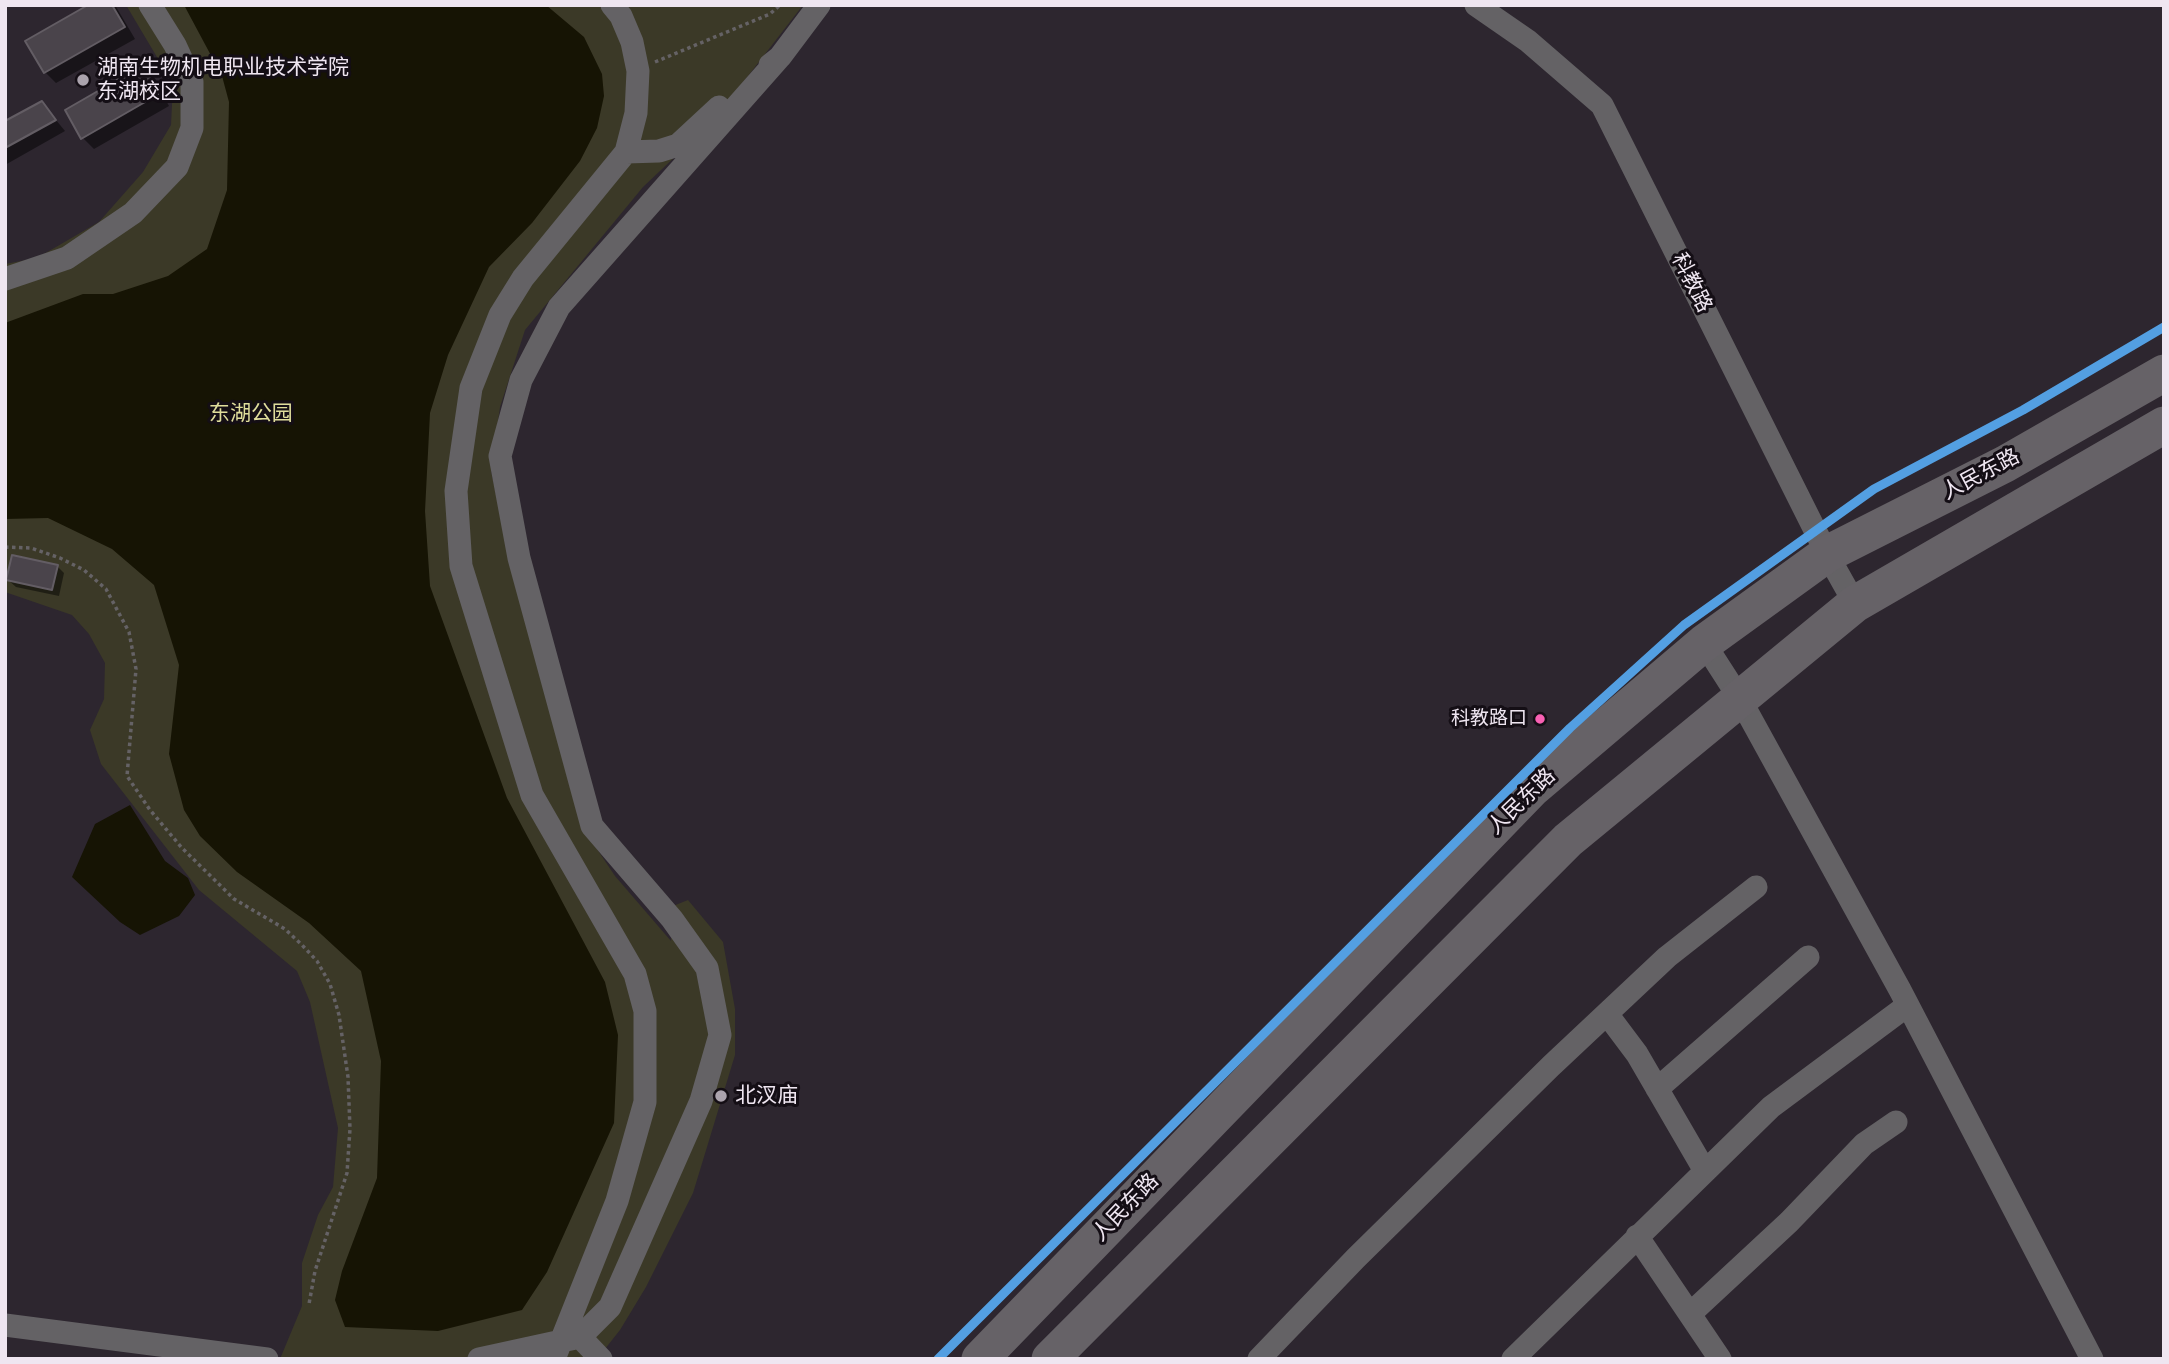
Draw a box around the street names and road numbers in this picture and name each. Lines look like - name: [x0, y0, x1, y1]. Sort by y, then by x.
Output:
- street label: 科教路: [1665, 249, 1717, 317]
- street label: 人民东路: [1938, 444, 2024, 506]
- street label: 人民东路: [1483, 764, 1561, 840]
- street label: 人民东路: [1088, 1169, 1164, 1247]

